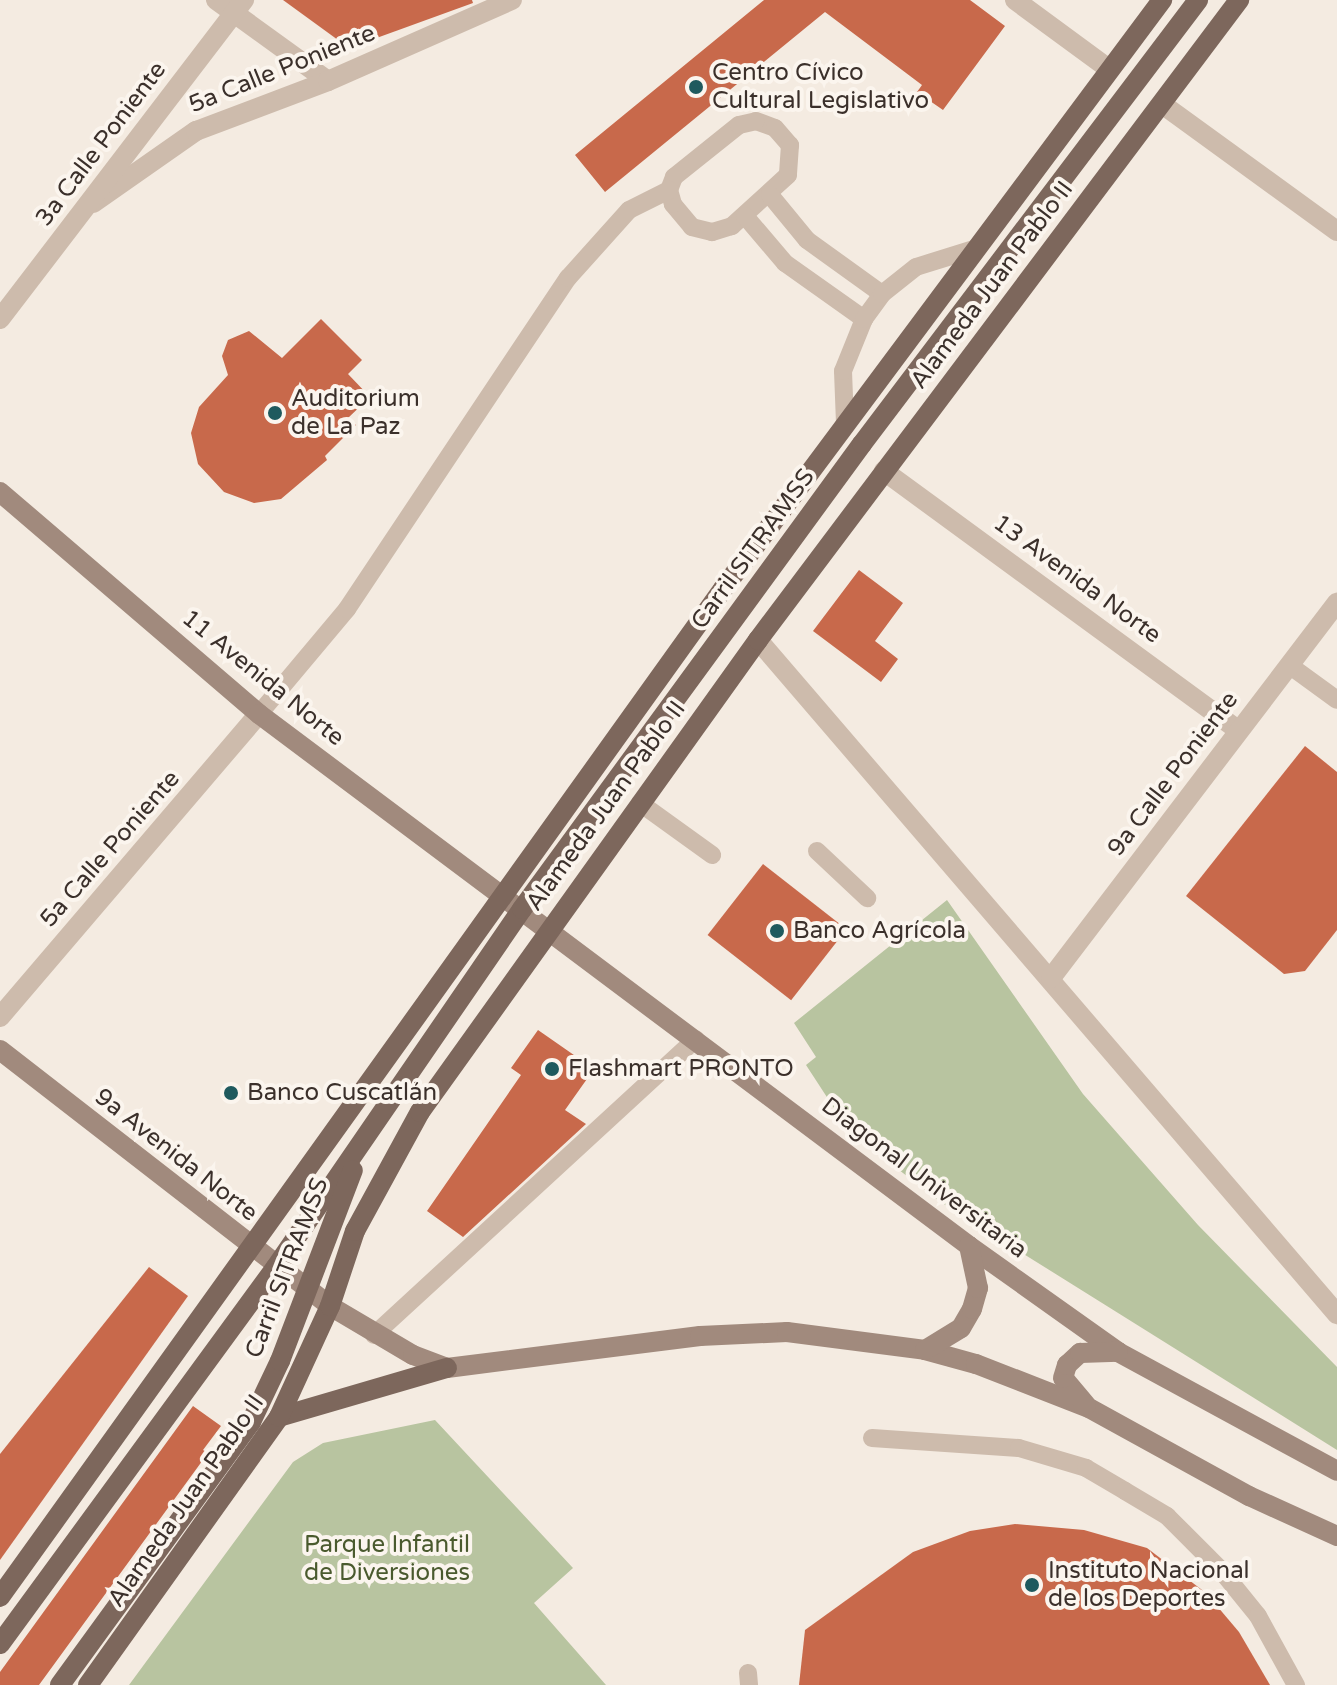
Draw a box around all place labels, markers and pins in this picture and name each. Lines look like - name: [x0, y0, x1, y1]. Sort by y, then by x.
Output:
- place label: Centro Cívico Cultural Legislativo: [712, 59, 929, 115]
- marker: Centro Cívico Cultural Legislativo: [687, 78, 705, 96]
- place label: Auditorium de La Paz: [291, 385, 420, 441]
- marker: Auditorium de La Paz: [266, 404, 284, 422]
- place label: Banco Agrícola: [793, 917, 966, 945]
- marker: Banco Agrícola: [768, 922, 786, 940]
- place label: Flashmart PRONTO: [568, 1055, 794, 1083]
- marker: Flashmart PRONTO: [543, 1060, 561, 1078]
- place label: Banco Cuscatlán: [247, 1079, 437, 1107]
- marker: Banco Cuscatlán: [222, 1084, 240, 1102]
- place label: Instituto Nacional de los Deportes: [1048, 1557, 1250, 1613]
- marker: Instituto Nacional de los Deportes: [1023, 1576, 1041, 1594]

